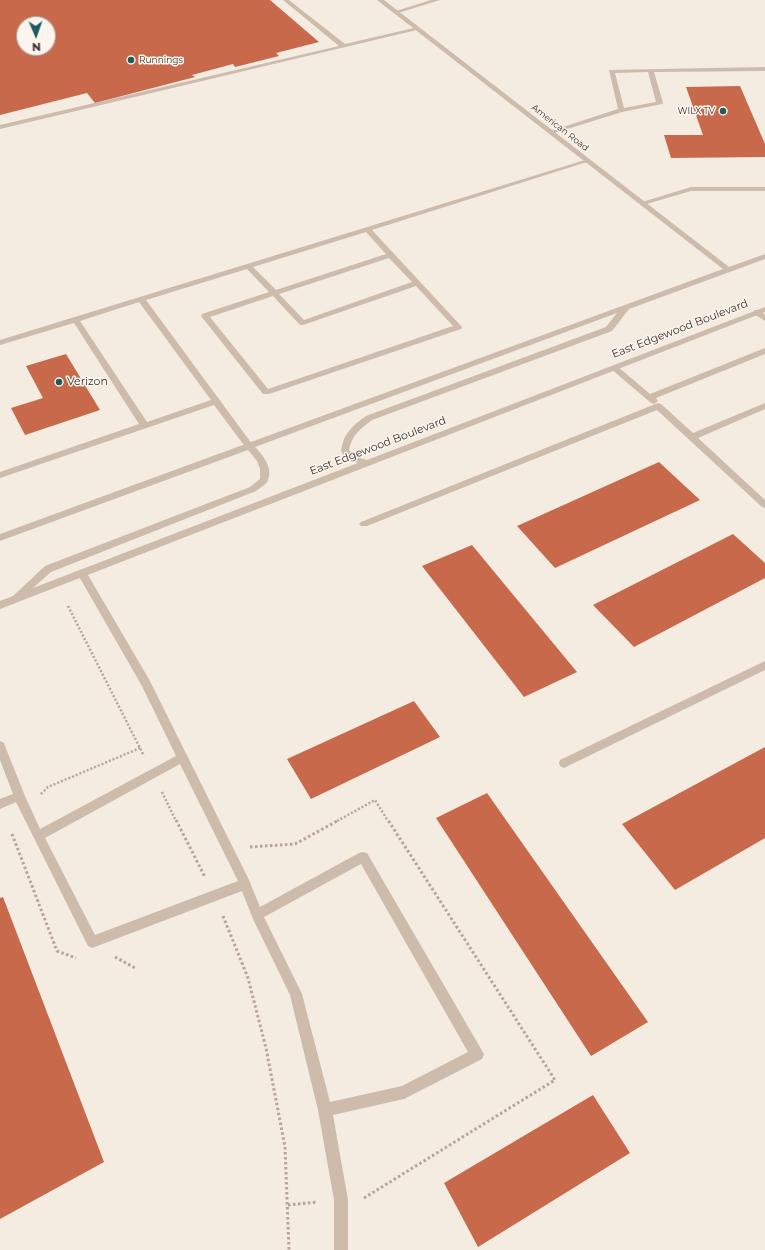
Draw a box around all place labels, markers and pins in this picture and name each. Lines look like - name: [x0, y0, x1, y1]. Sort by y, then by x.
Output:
- marker: Runnings: [126, 55, 136, 65]
- place label: Runnings: [139, 55, 183, 65]
- place label: WILX TV: [678, 106, 715, 116]
- marker: WILX TV: [718, 106, 728, 116]
- place label: Verizon: [67, 375, 108, 389]
- marker: Verizon: [54, 377, 64, 387]

